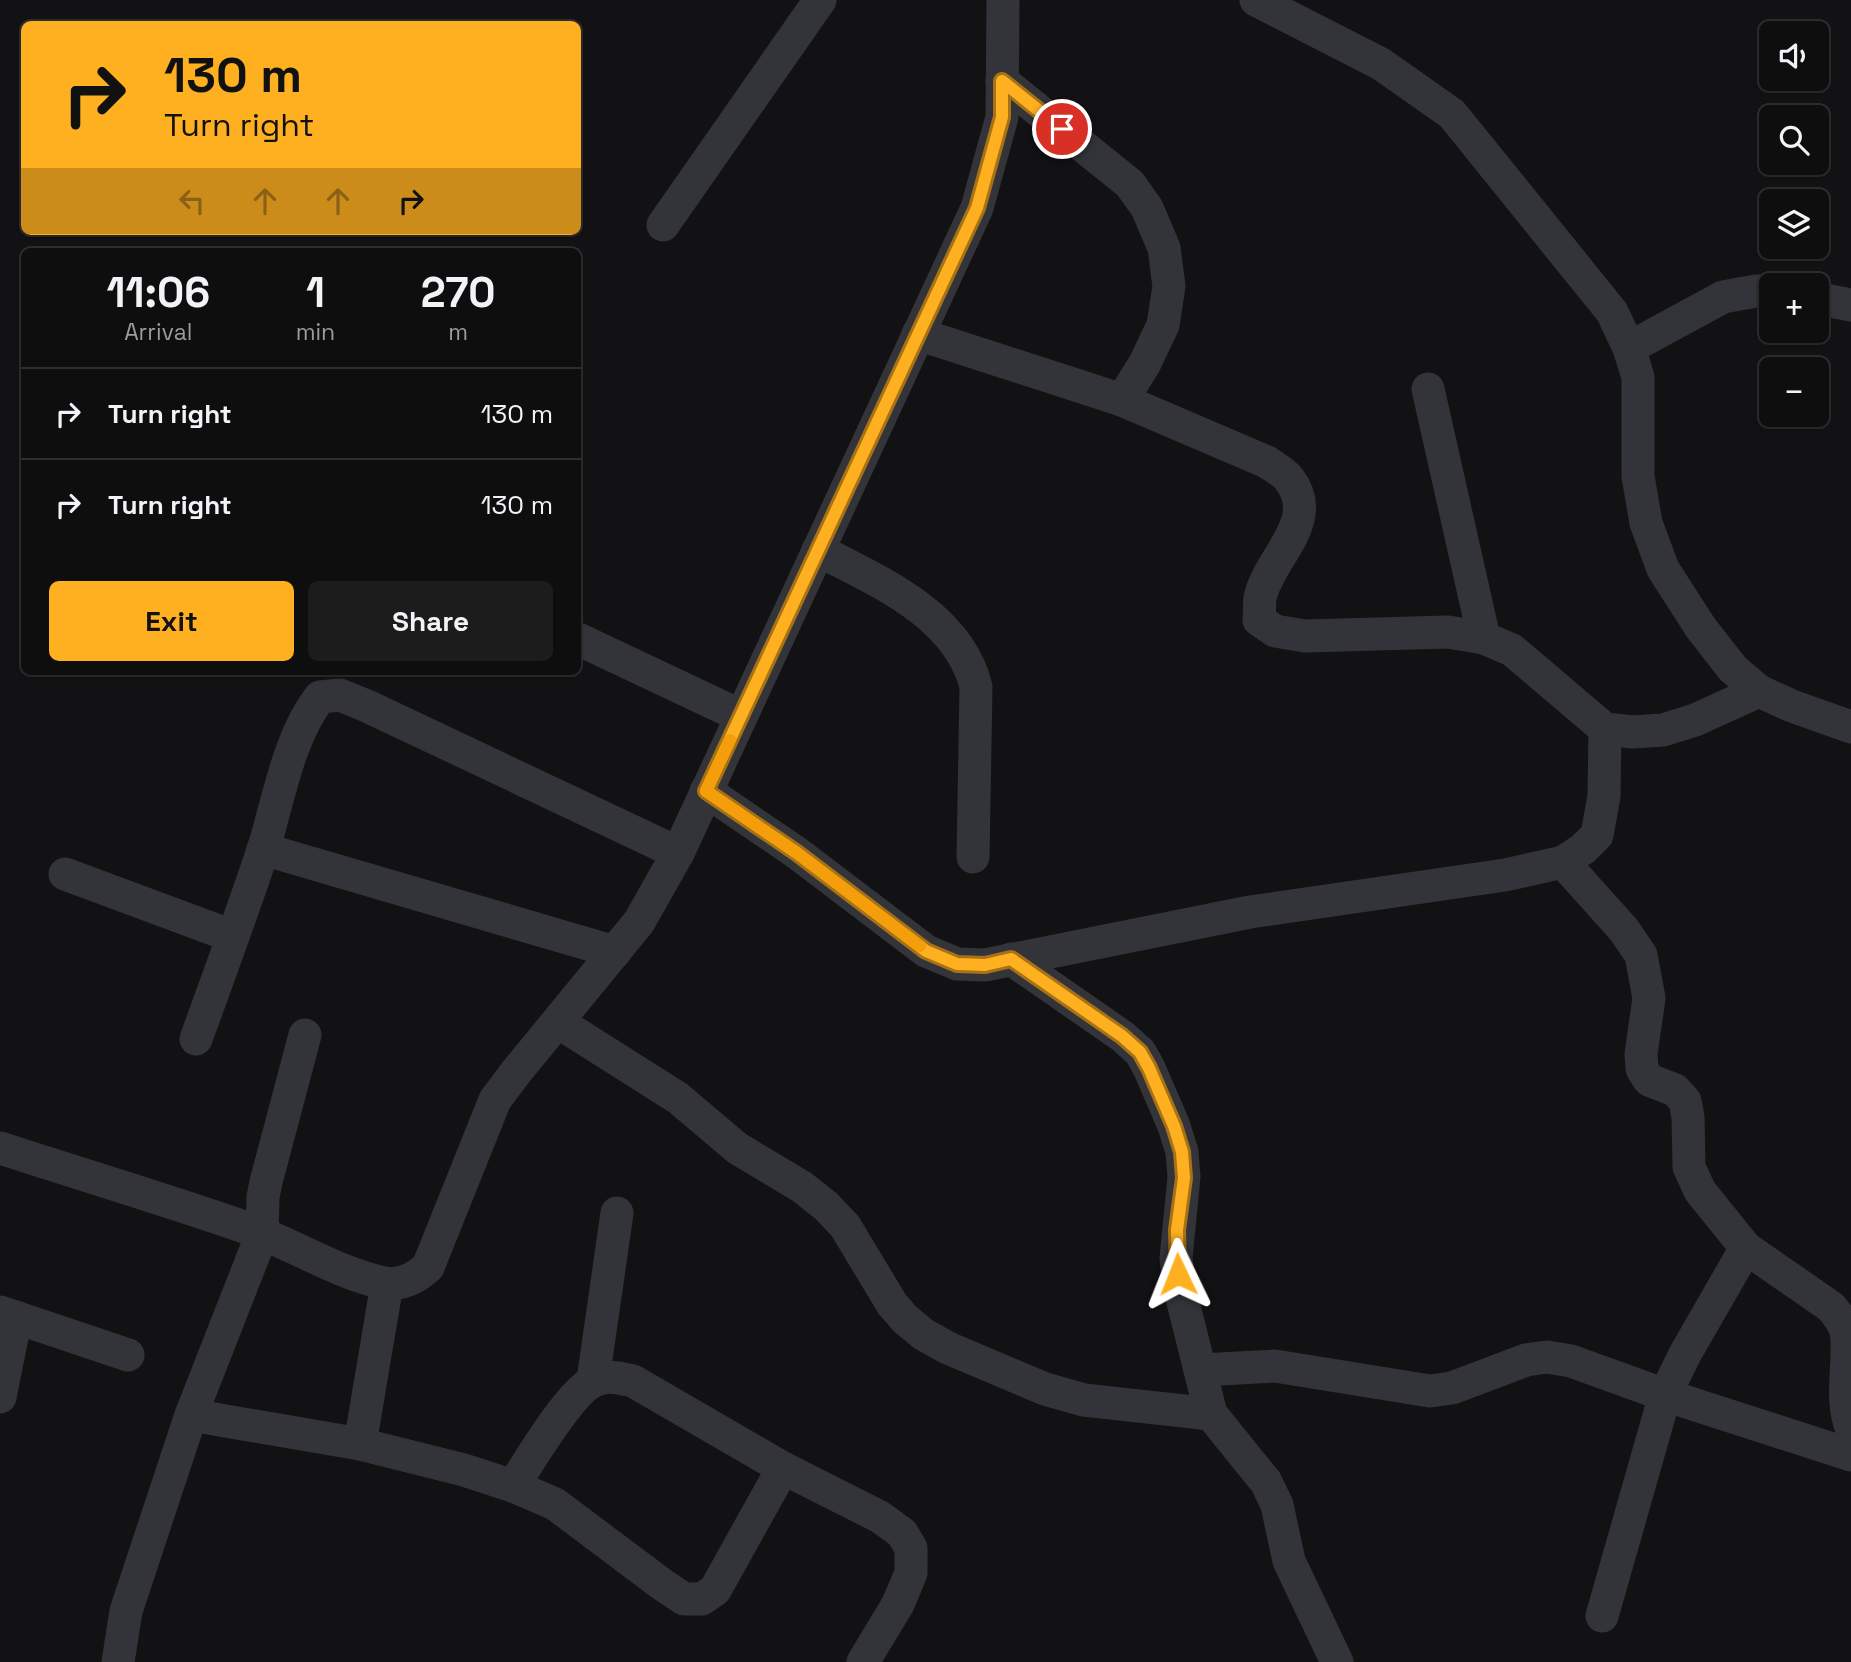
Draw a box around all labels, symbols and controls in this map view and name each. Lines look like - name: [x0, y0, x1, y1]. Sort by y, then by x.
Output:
- map controls: [1759, 21, 1829, 427]
- button: sound: [1759, 21, 1829, 91]
- text: 130 m: [164, 44, 302, 106]
- icon: right: [49, 49, 140, 140]
- pin: [1032, 99, 1092, 159]
- text: Turn right: [164, 105, 314, 145]
- button: search: [1759, 105, 1829, 175]
- icon: arrive: [1043, 110, 1081, 148]
- icon: left: [173, 182, 211, 220]
- icon: ahead: [246, 182, 284, 220]
- icon: ahead: [319, 182, 357, 220]
- icon: right: [392, 182, 430, 220]
- button: layers: [1759, 189, 1829, 259]
- text: 11:06: [106, 266, 210, 319]
- text: 1: [306, 266, 325, 319]
- text: 270: [421, 266, 495, 319]
- button: +: [1759, 273, 1829, 343]
- text: Arrival: [124, 317, 193, 347]
- text: min: [296, 317, 335, 347]
- text: m: [448, 317, 468, 347]
- button: −: [1759, 357, 1829, 427]
- icon: right: [49, 395, 87, 433]
- text: Turn right: [108, 397, 232, 431]
- text: 130 m: [481, 397, 553, 431]
- icon: right: [49, 486, 87, 524]
- text: Turn right: [108, 488, 232, 522]
- text: 130 m: [481, 488, 553, 522]
- button: Exit: [49, 581, 294, 661]
- button: Share: [308, 581, 553, 661]
- position arrow: [1141, 1237, 1215, 1311]

